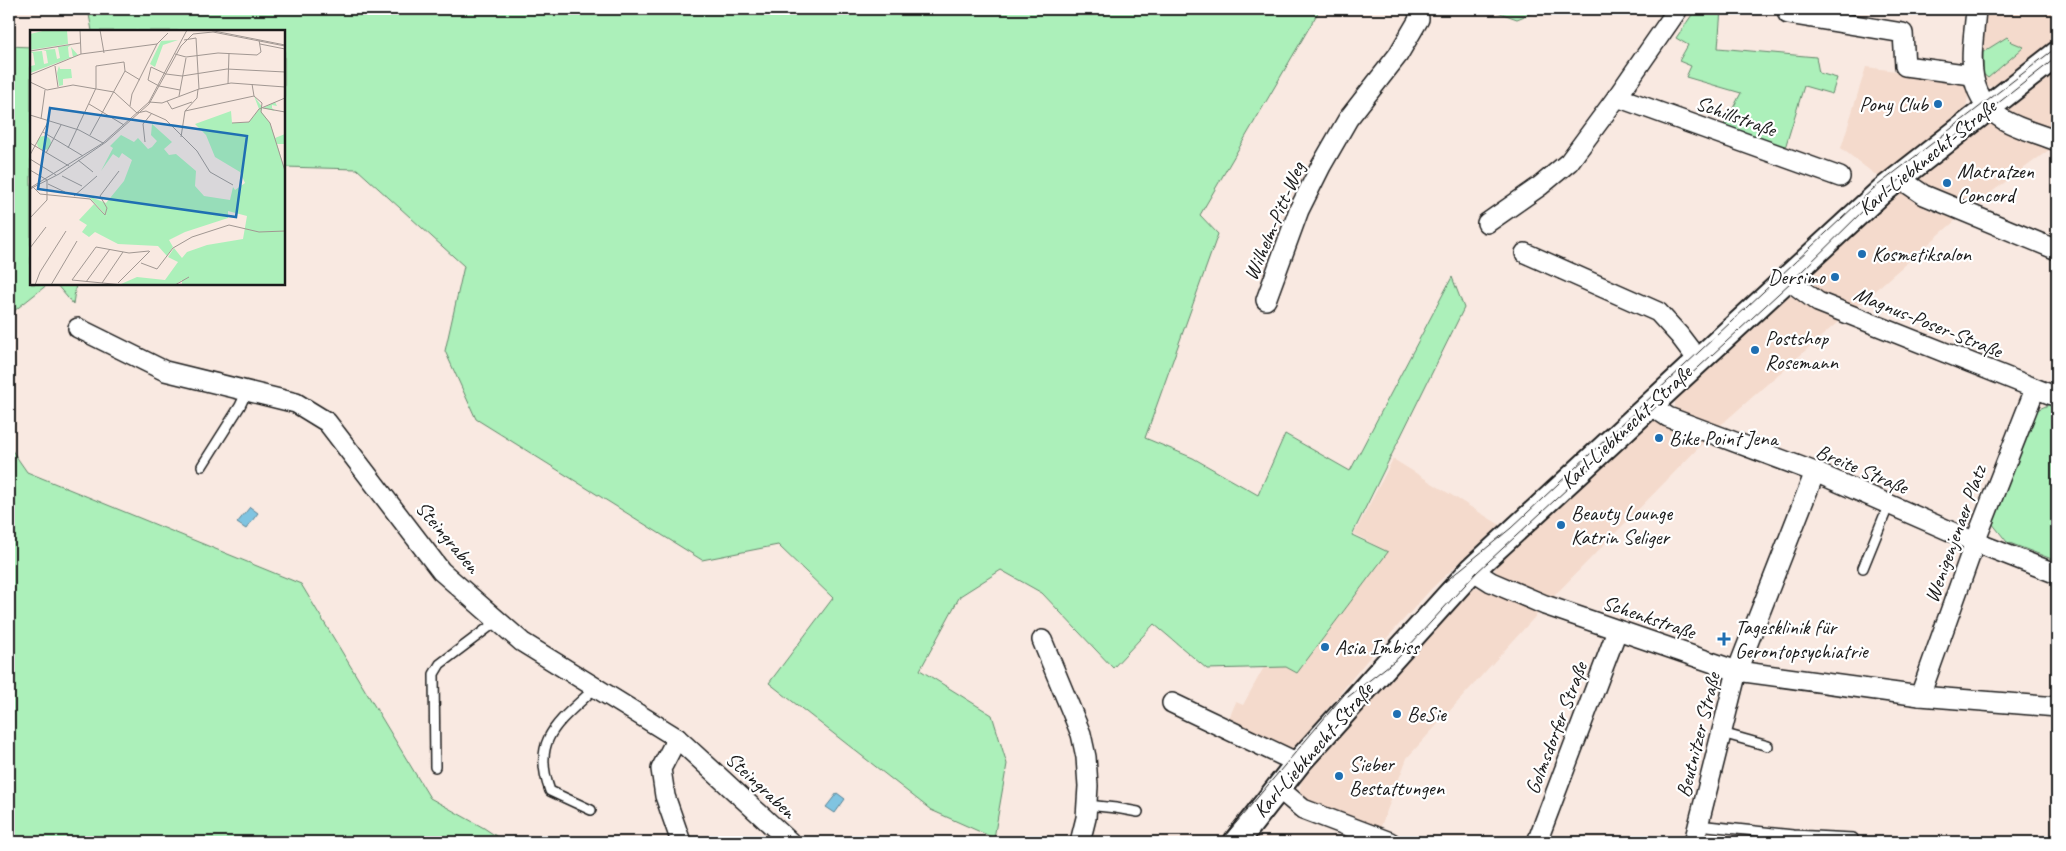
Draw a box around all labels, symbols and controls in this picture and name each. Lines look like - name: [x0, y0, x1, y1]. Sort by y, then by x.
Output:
- inset map: [30, 30, 285, 285]
- street label: Schillstraße: [1693, 90, 1782, 143]
- place label: Pony Club: [1859, 91, 1930, 117]
- street label: Karl-Liebknecht-Straße: [1853, 92, 2003, 221]
- marker: Pony Club: [1932, 98, 1944, 110]
- street label: Wilhelm-Pitt-Weg: [1237, 157, 1311, 284]
- place label: Matratzen Concord: [1957, 158, 2035, 208]
- marker: Matratzen Concord: [1941, 177, 1953, 189]
- place label: Kosmetiksalon: [1872, 241, 1972, 267]
- marker: Kosmetiksalon: [1856, 248, 1868, 260]
- place label: Dersimo: [1768, 264, 1827, 290]
- marker: Dersimo: [1829, 271, 1841, 283]
- street label: Magnus-Poser-Straße: [1850, 280, 2008, 364]
- place label: Postshop Rosemann: [1765, 325, 1838, 375]
- marker: Postshop Rosemann: [1749, 344, 1761, 356]
- street label: Karl-Liebknecht-Straße: [1555, 358, 1699, 494]
- place label: Bike Point Jena: [1669, 425, 1780, 451]
- marker: Bike Point Jena: [1653, 432, 1665, 444]
- street label: Breite Straße: [1812, 438, 1914, 501]
- street label: Wenigenjenaer Platz: [1918, 461, 1992, 606]
- street label: Steingraben: [410, 495, 487, 580]
- place label: Beauty Lounge Katrin Seliger: [1571, 500, 1673, 550]
- marker: Beauty Lounge Katrin Seliger: [1555, 519, 1567, 531]
- street label: Schenkstraße: [1599, 589, 1701, 646]
- place label: Tagesklinik für Gerontopsychiatrie: [1735, 614, 1870, 664]
- marker: Tagesklinik für Gerontopsychiatrie: [1717, 632, 1731, 646]
- place label: Asia Imbiss: [1335, 634, 1420, 660]
- marker: Asia Imbiss: [1319, 641, 1331, 653]
- street label: Golmsdorfer Straße: [1519, 656, 1594, 798]
- street label: Beutnitzer Straße: [1670, 668, 1727, 800]
- street label: Karl-Liebknecht-Straße: [1247, 676, 1380, 823]
- place label: BeSie: [1407, 701, 1447, 727]
- marker: BeSie: [1391, 708, 1403, 720]
- street label: Steingraben: [720, 746, 803, 825]
- place label: Sieber Bestattungen: [1349, 751, 1445, 801]
- marker: Sieber Bestattungen: [1333, 770, 1345, 782]

